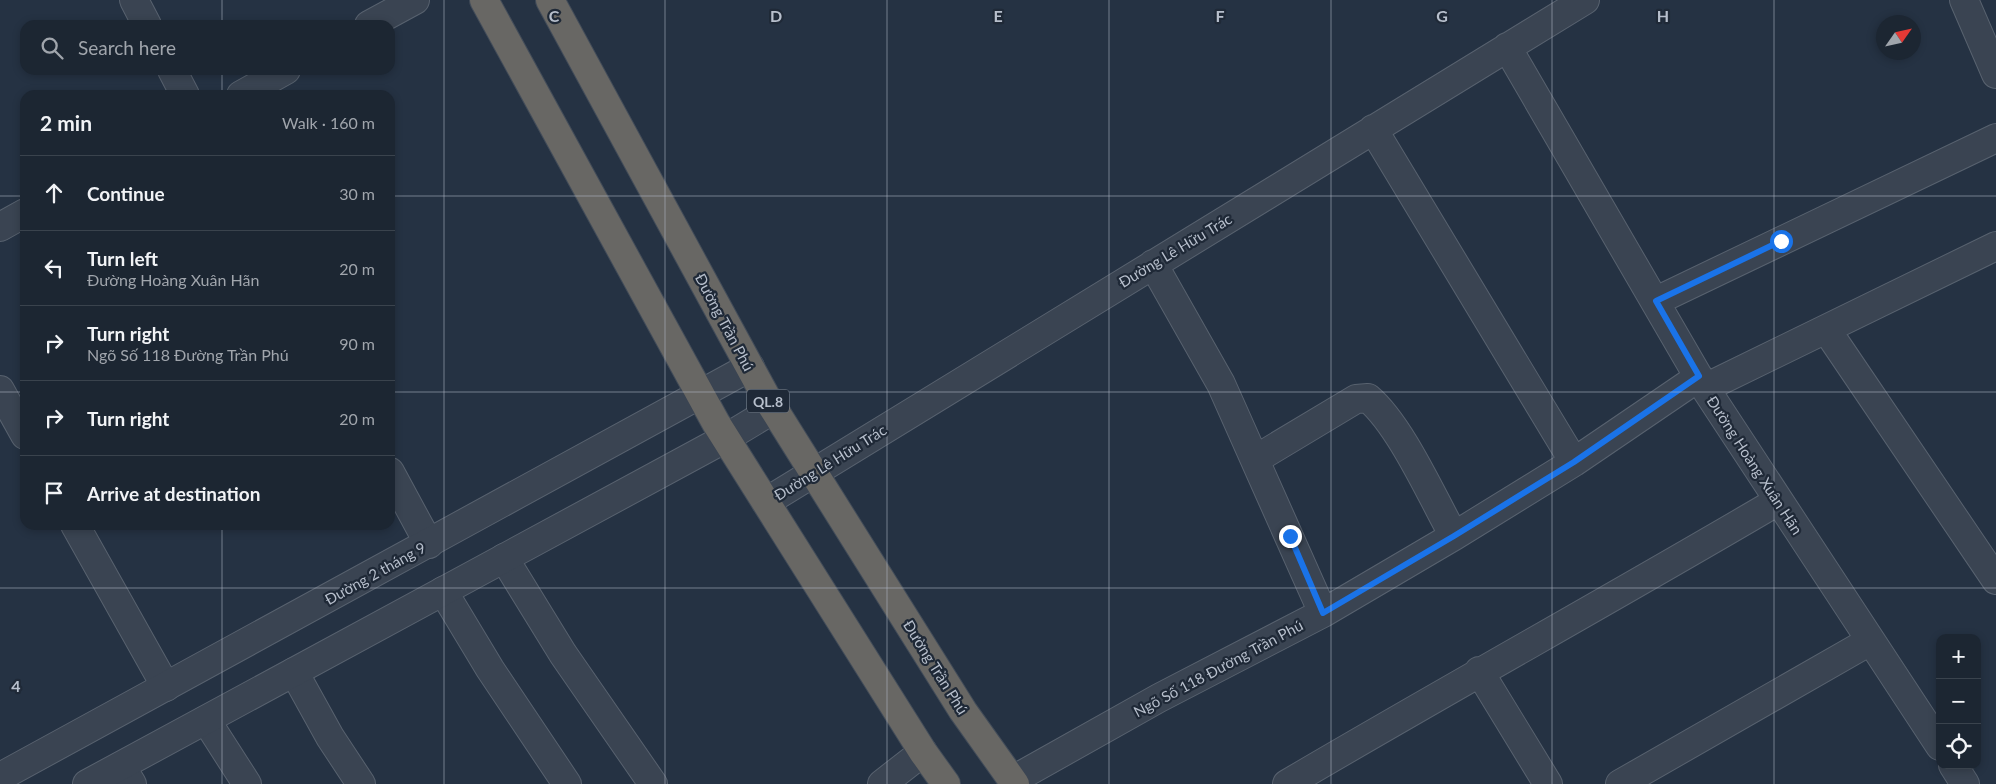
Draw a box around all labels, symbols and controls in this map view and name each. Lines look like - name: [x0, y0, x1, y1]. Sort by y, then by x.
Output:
- text: C: [549, 6, 560, 25]
- text: D: [770, 6, 782, 25]
- text: E: [993, 6, 1003, 25]
- text: F: [1215, 6, 1225, 25]
- text: G: [1436, 6, 1448, 25]
- text: H: [1657, 6, 1669, 25]
- north arrow: [1876, 15, 1921, 60]
- search box: [20, 20, 395, 75]
- icon: search: [38, 34, 66, 62]
- text: Search here: [78, 36, 176, 59]
- text: 2 min: [40, 110, 92, 135]
- text: Walk · 160 m: [282, 113, 375, 132]
- icon: ahead: [40, 179, 68, 207]
- text: Continue: [87, 182, 165, 205]
- text: 30 m: [339, 184, 375, 203]
- street label: Đường Lê Hữu Trác: [1115, 209, 1235, 291]
- route start: [1770, 230, 1793, 253]
- text: Turn left: [87, 247, 158, 270]
- icon: left: [40, 254, 68, 282]
- text: 20 m: [339, 259, 375, 278]
- text: Đường Hoàng Xuân Hãn: [87, 270, 259, 289]
- street label: Đường Trần Phú: [692, 270, 758, 374]
- text: Turn right: [87, 322, 169, 345]
- icon: right: [40, 329, 68, 357]
- text: 90 m: [339, 334, 375, 353]
- text: Ngõ Số 118 Đường Trần Phú: [87, 345, 289, 364]
- road number: QL.8: [747, 390, 789, 412]
- street label: Đường Hoàng Xuân Hãn: [1703, 392, 1807, 538]
- icon: right: [40, 404, 68, 432]
- text: Turn right: [87, 407, 169, 430]
- text: 20 m: [339, 409, 375, 428]
- street label: Đường Lê Hữu Trác: [771, 420, 889, 504]
- icon: arrive: [40, 479, 68, 507]
- text: Arrive at destination: [87, 482, 260, 505]
- route end: [1279, 525, 1302, 548]
- street label: Đường 2 tháng 9: [321, 538, 429, 608]
- street label: Ngõ Số 118 Đường Trần Phú: [1130, 616, 1306, 720]
- street label: Đường Trần Phú: [900, 617, 972, 717]
- map controls: [1936, 634, 1981, 769]
- button: +: [1936, 634, 1981, 679]
- text: 4: [11, 676, 21, 695]
- button: −: [1936, 679, 1981, 724]
- button: locate: [1936, 724, 1981, 769]

